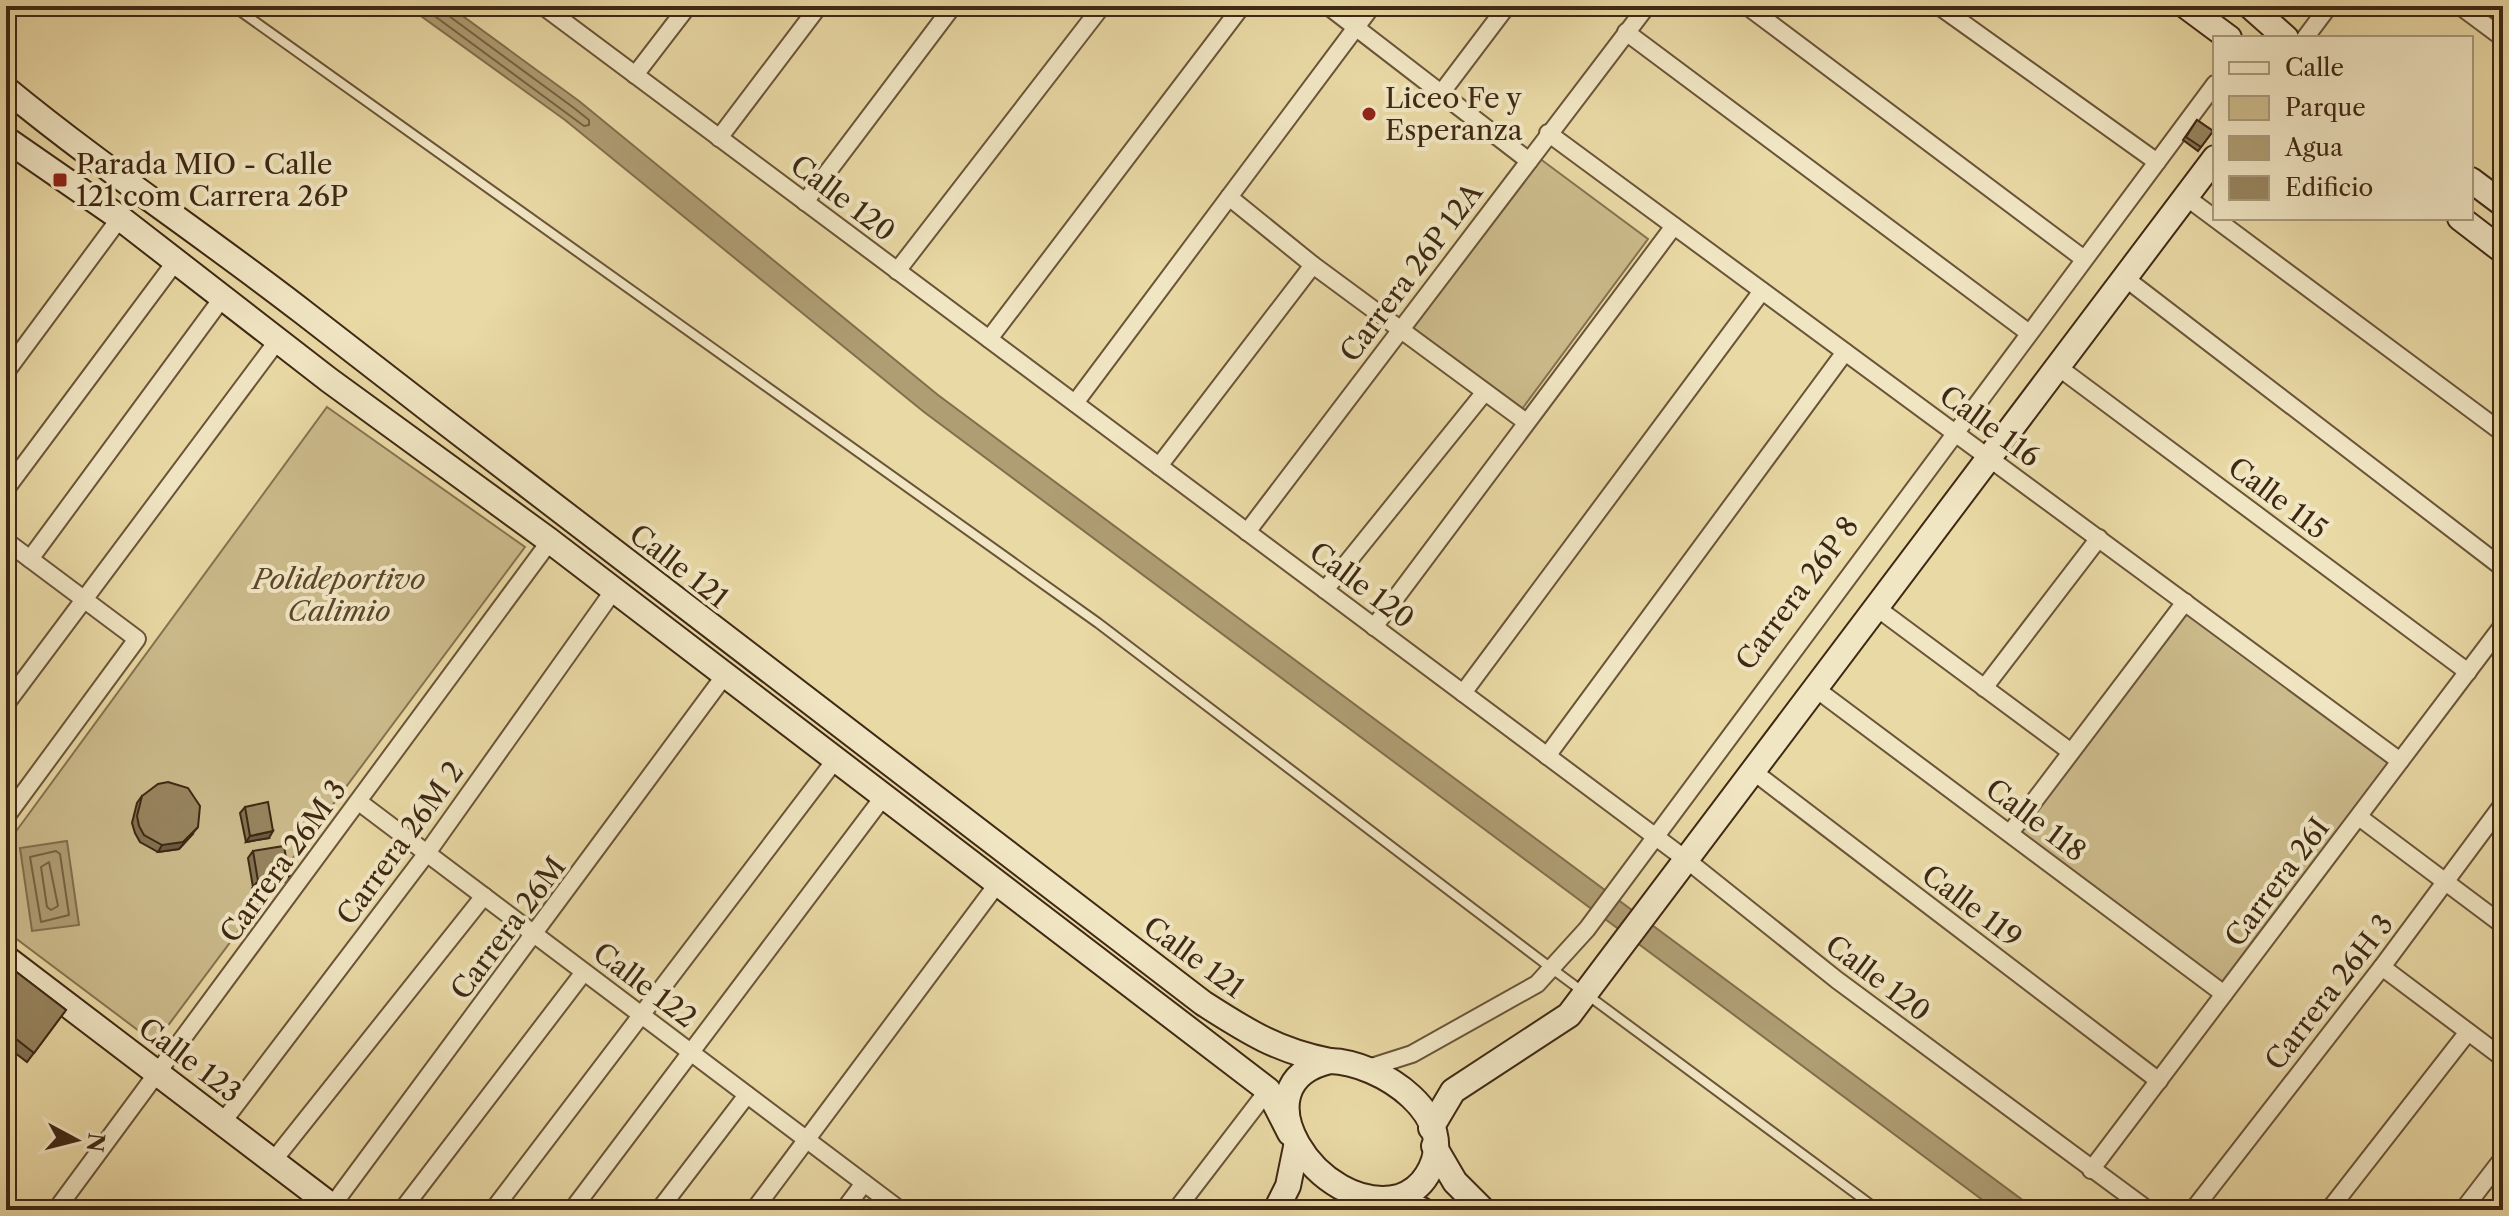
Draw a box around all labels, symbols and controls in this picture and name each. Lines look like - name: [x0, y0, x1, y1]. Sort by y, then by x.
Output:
- legend: [2213, 36, 2473, 220]
- text: Calle: [2285, 53, 2344, 82]
- place label: Liceo Fe y Esperanza: [1385, 81, 1523, 147]
- text: Parque: [2285, 93, 2366, 122]
- marker: Liceo Fe y Esperanza: [1360, 105, 1378, 123]
- text: Agua: [2284, 133, 2343, 162]
- place label: Parada MIO - Calle 121 com Carrera 26P: [76, 147, 348, 213]
- street label: Calle 120: [784, 148, 902, 248]
- marker: Parada MIO - Calle 121 com Carrera 26P: [51, 171, 69, 189]
- text: Edificio: [2285, 173, 2373, 202]
- street label: Carrera 26P 12A: [1333, 175, 1490, 368]
- street label: Calle 116: [1933, 378, 2047, 474]
- street label: Calle 115: [2222, 450, 2334, 546]
- street label: Carrera 26P 8: [1728, 510, 1866, 676]
- street label: Calle 121: [623, 517, 735, 615]
- street label: Calle 120: [1303, 535, 1421, 635]
- park label: Polideportivo Calimio: [251, 562, 425, 628]
- street label: Carrera 26M 2: [329, 755, 471, 931]
- street label: Calle 118: [1979, 771, 2093, 869]
- street label: Carrera 26M 3: [213, 773, 353, 949]
- street label: Carrera 26I: [2218, 811, 2336, 953]
- street label: Carrera 26M: [443, 850, 573, 1006]
- street label: Calle 119: [1915, 857, 2029, 955]
- street label: Carrera 26H 3: [2258, 907, 2400, 1077]
- street label: Calle 121: [1137, 909, 1251, 1005]
- street label: Calle 120: [1819, 928, 1937, 1028]
- street label: Calle 122: [587, 935, 703, 1035]
- street label: Calle 123: [132, 1010, 248, 1110]
- north arrow: [36, 1100, 116, 1180]
- text: N: [81, 1131, 110, 1154]

